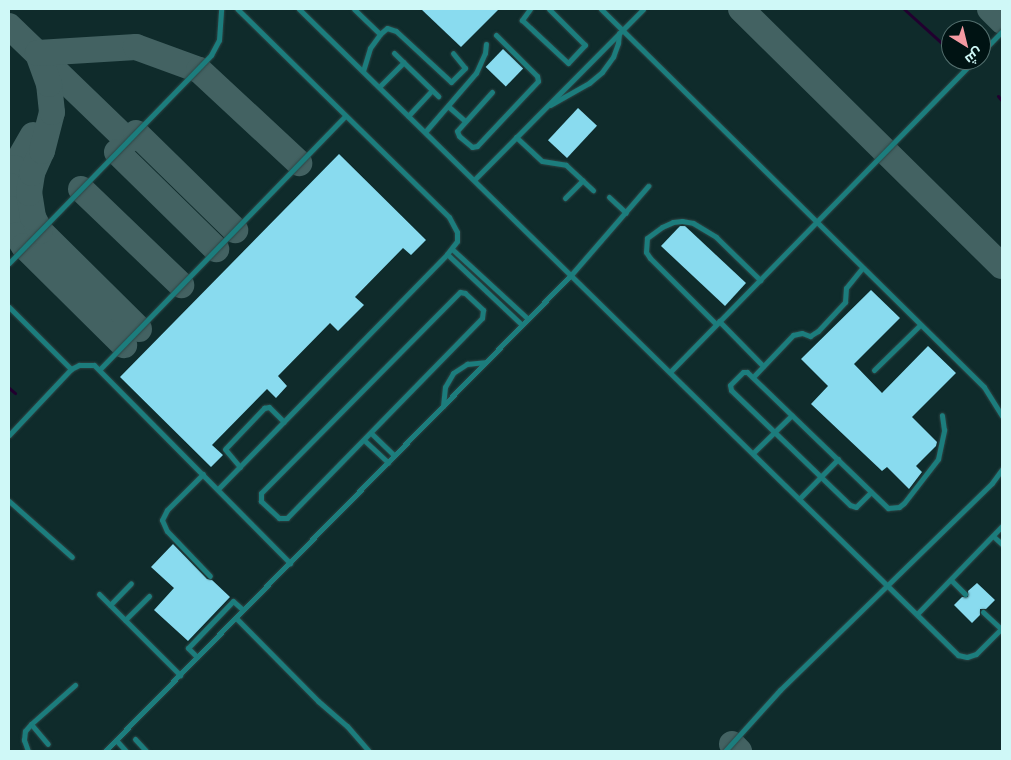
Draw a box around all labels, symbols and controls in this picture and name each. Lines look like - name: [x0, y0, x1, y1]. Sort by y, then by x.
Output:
- north arrow: [941, 20, 991, 70]
- text: ش: [962, 44, 987, 69]

